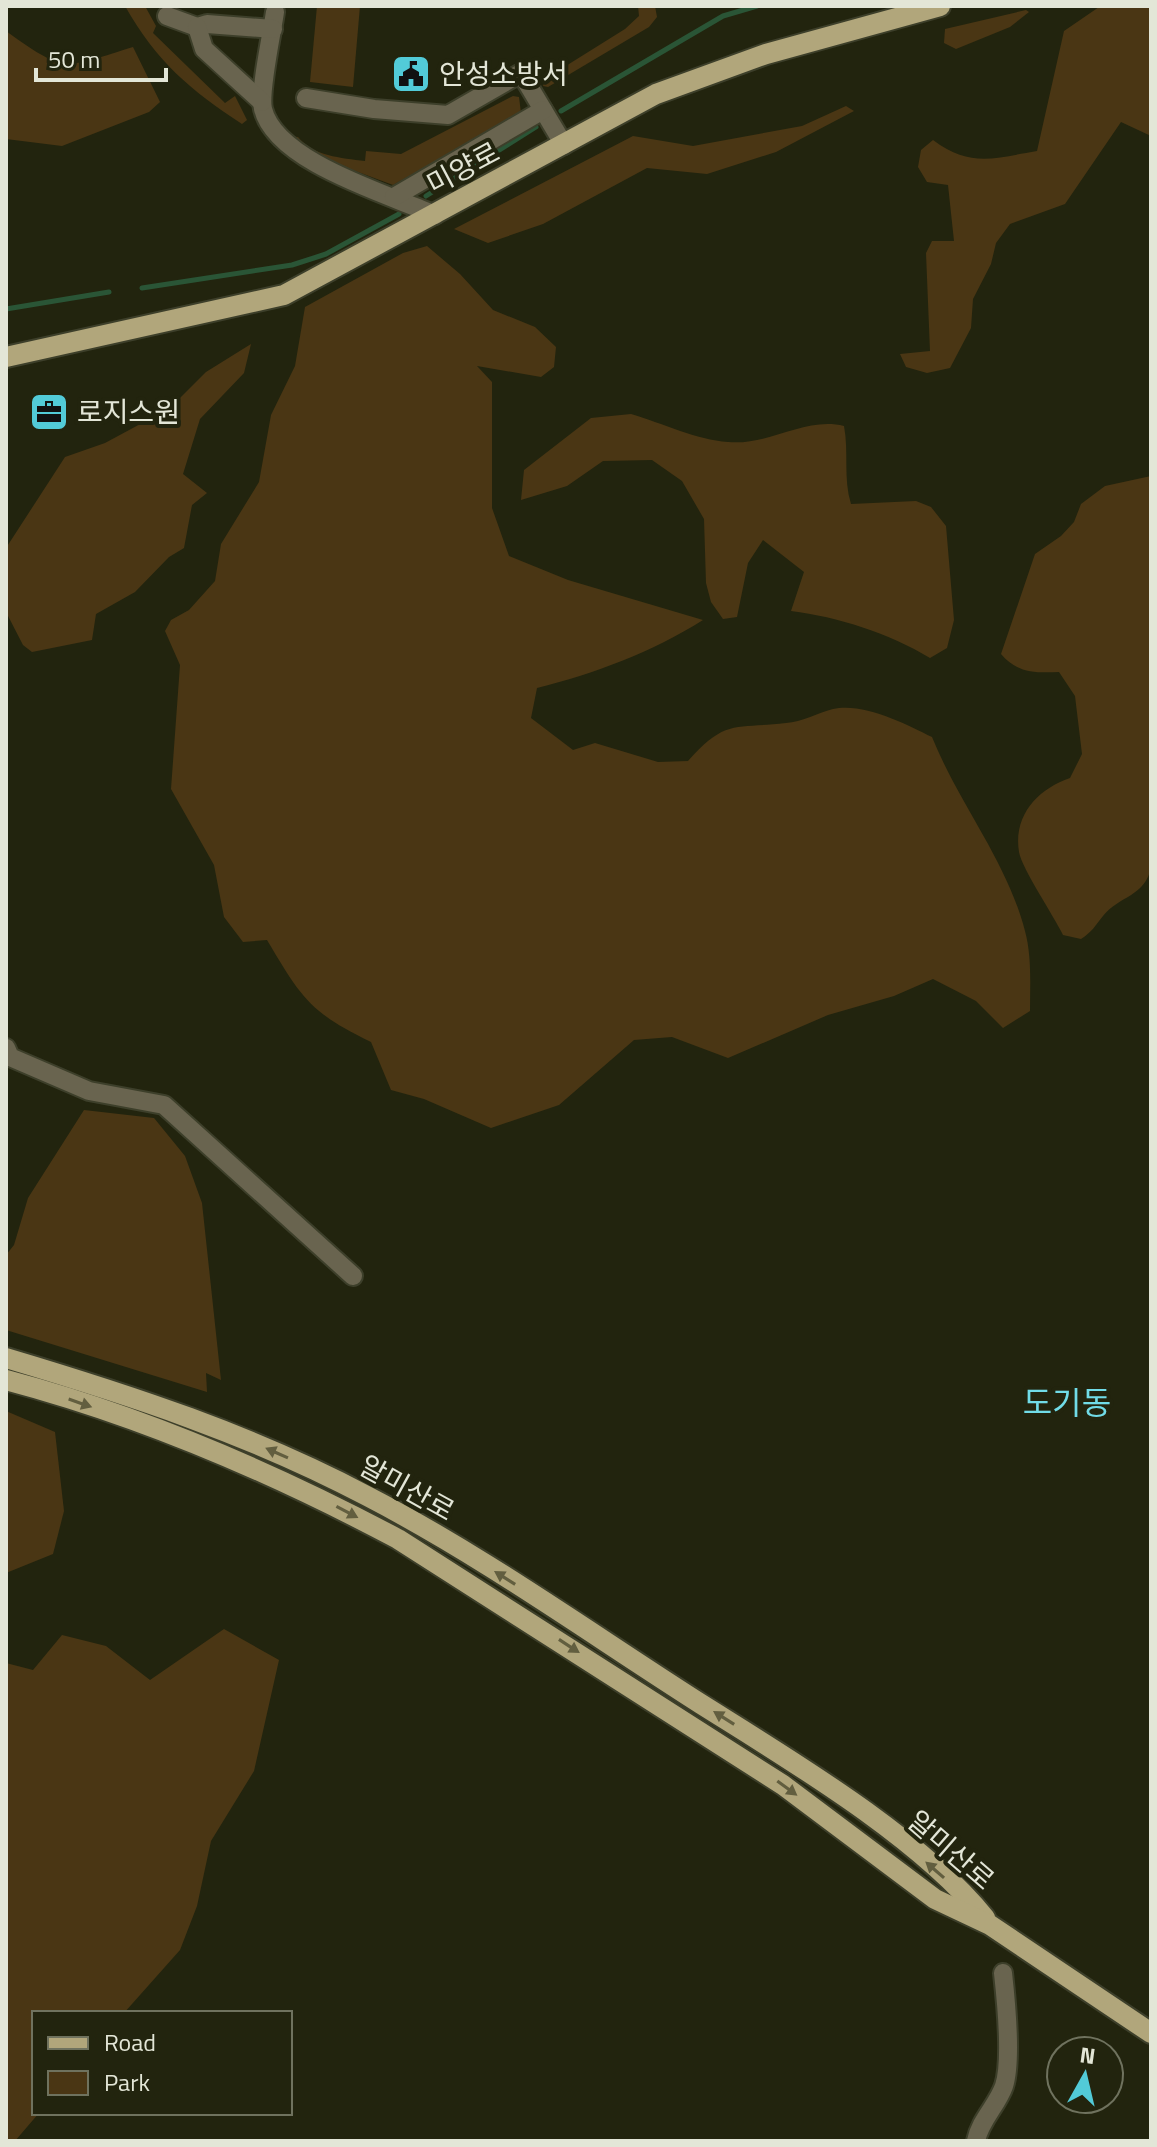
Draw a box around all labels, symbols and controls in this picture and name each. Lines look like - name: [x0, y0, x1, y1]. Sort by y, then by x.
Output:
- scale bar: [36, 32, 166, 82]
- text: 50 m: [48, 41, 100, 77]
- place label: 안성소방서: [439, 52, 568, 95]
- public building icon: 안성소방서: [390, 53, 432, 95]
- street label: 미양로: [419, 130, 507, 205]
- place label: 로지스원: [77, 390, 180, 433]
- office icon: 로지스원: [28, 391, 70, 433]
- district label: 도기동: [1023, 1378, 1111, 1426]
- one-way arrow: [69, 1398, 93, 1410]
- street label: 알미산로: [352, 1444, 463, 1531]
- one-way arrow: [266, 1447, 289, 1460]
- one-way arrow: [335, 1505, 358, 1518]
- one-way arrow: [494, 1572, 516, 1586]
- one-way arrow: [559, 1638, 580, 1653]
- one-way arrow: [713, 1712, 735, 1726]
- one-way arrow: [776, 1780, 798, 1796]
- street label: 알미산로: [898, 1800, 1004, 1900]
- one-way arrow: [925, 1861, 945, 1879]
- legend: [32, 2011, 292, 2115]
- text: Road: [104, 2024, 156, 2060]
- north arrow: [1045, 2035, 1125, 2115]
- text: N: [1078, 2037, 1098, 2073]
- text: Park: [104, 2064, 150, 2100]

